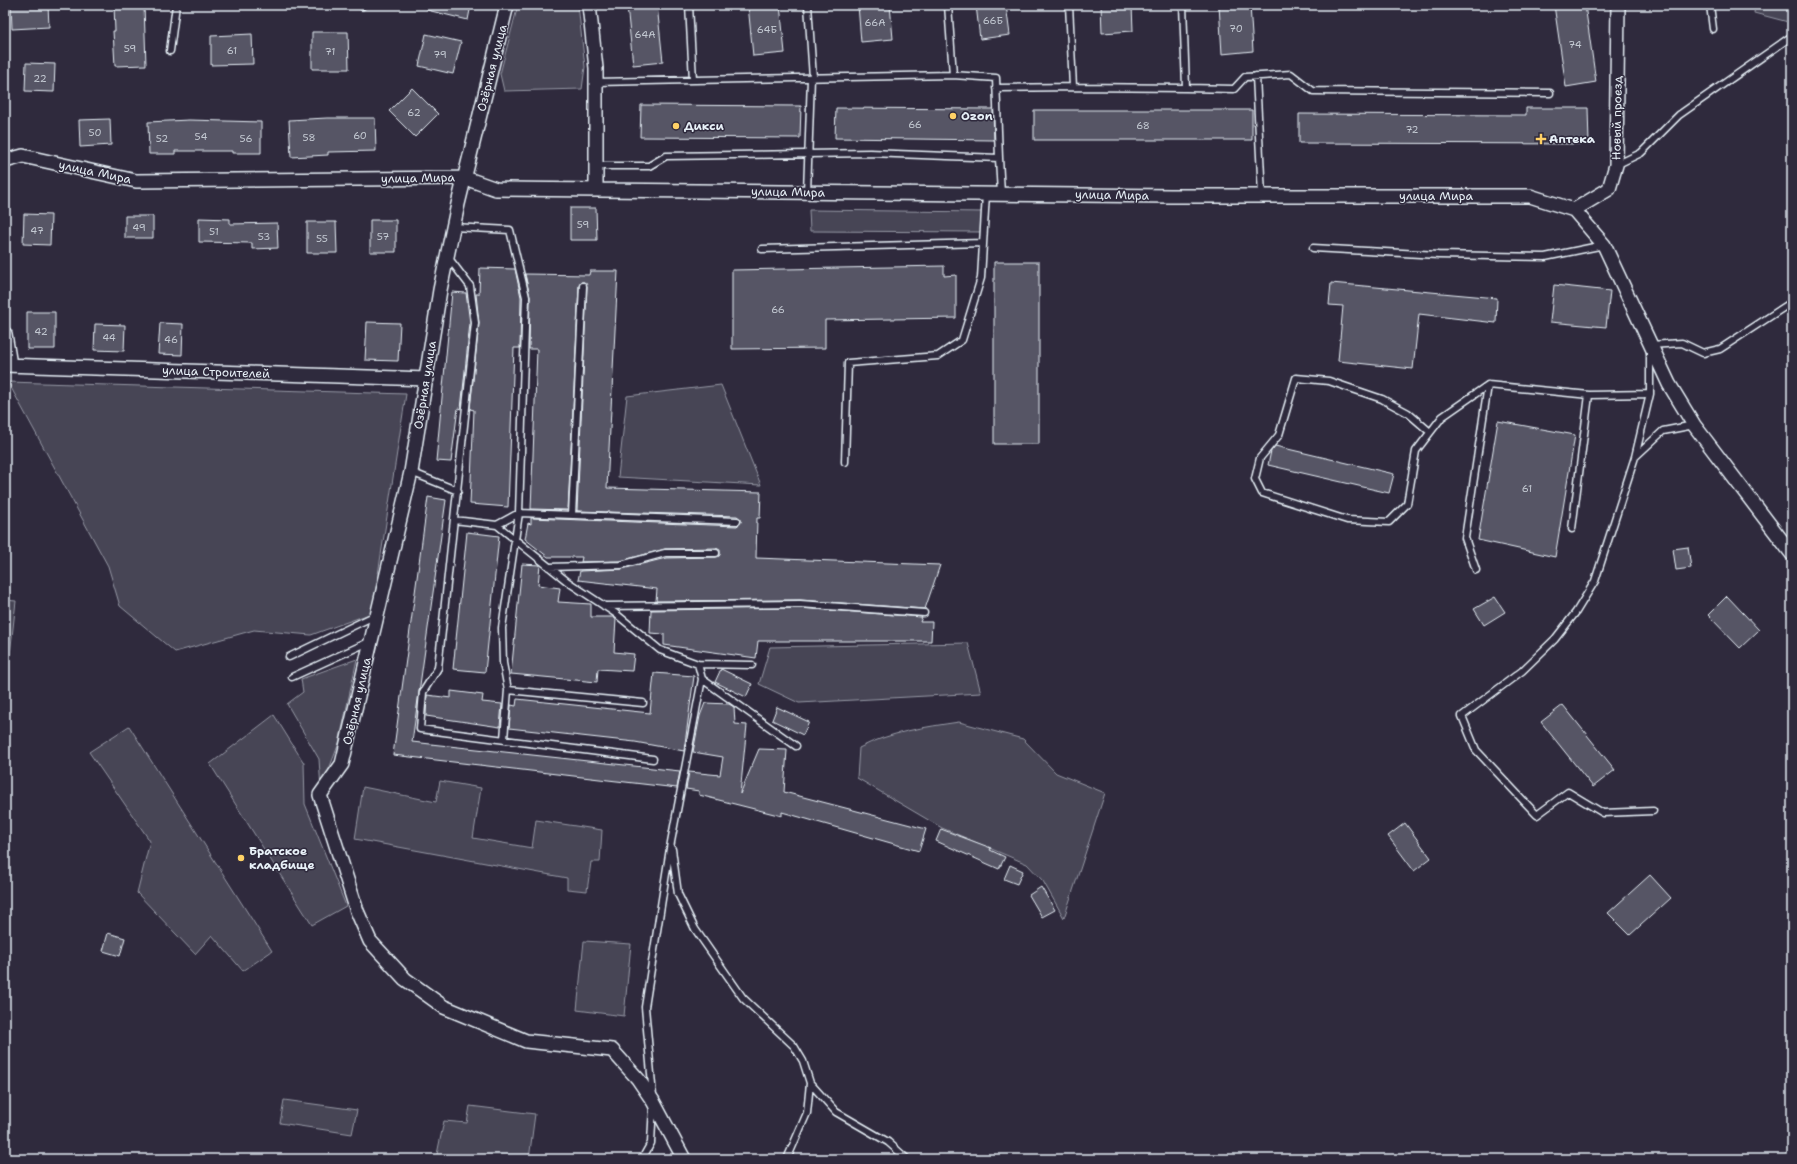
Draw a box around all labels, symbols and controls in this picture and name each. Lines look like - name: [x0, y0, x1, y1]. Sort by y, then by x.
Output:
- house number: 66Б: [983, 14, 1003, 27]
- house number: 66А: [864, 16, 886, 29]
- street label: Озёрная улица: [473, 22, 511, 113]
- house number: 70: [1229, 22, 1243, 35]
- house number: 64Б: [757, 23, 777, 36]
- house number: 64А: [635, 28, 655, 41]
- house number: 74: [1568, 38, 1582, 51]
- house number: 59: [124, 42, 136, 55]
- house number: 61: [227, 44, 237, 57]
- house number: 71: [325, 45, 335, 58]
- house number: 79: [433, 48, 447, 61]
- house number: 22: [33, 72, 47, 85]
- street label: Новый проезд: [1608, 75, 1626, 160]
- house number: 62: [407, 106, 421, 119]
- place label: Ozon: [961, 108, 993, 124]
- marker: Ozon: [948, 111, 958, 121]
- place label: Дикси: [684, 118, 725, 134]
- house number: 66: [908, 118, 922, 131]
- house number: 68: [1136, 119, 1150, 132]
- marker: Дикси: [671, 121, 681, 131]
- house number: 72: [1405, 123, 1419, 136]
- house number: 50: [88, 126, 102, 139]
- house number: 60: [353, 129, 367, 142]
- house number: 54: [195, 130, 207, 143]
- house number: 58: [303, 131, 315, 144]
- place label: Аптека: [1549, 131, 1596, 147]
- house number: 52: [156, 132, 168, 145]
- house number: 56: [240, 132, 252, 145]
- marker: Аптека: [1536, 134, 1546, 144]
- street label: улица Мира: [57, 156, 133, 188]
- street label: улица Мира: [381, 169, 456, 187]
- street label: улица Мира: [751, 183, 826, 201]
- street label: улица Мира: [1075, 186, 1150, 204]
- street label: улица Мира: [1399, 188, 1474, 204]
- house number: 59: [577, 218, 589, 231]
- house number: 49: [132, 221, 146, 234]
- house number: 47: [30, 224, 44, 237]
- house number: 51: [209, 225, 219, 238]
- house number: 53: [258, 230, 270, 243]
- house number: 57: [377, 230, 389, 243]
- house number: 55: [316, 232, 328, 245]
- house number: 66: [771, 303, 785, 316]
- house number: 42: [34, 325, 48, 338]
- house number: 44: [102, 331, 116, 344]
- house number: 46: [164, 333, 178, 346]
- street label: Озёрная улица: [410, 339, 440, 430]
- street label: улица Строителей: [162, 362, 270, 382]
- house number: 61: [1522, 482, 1532, 495]
- street label: Озёрная улица: [339, 655, 375, 746]
- place label: Братское кладбище: [249, 843, 315, 873]
- marker: Братское кладбище: [236, 853, 246, 863]

